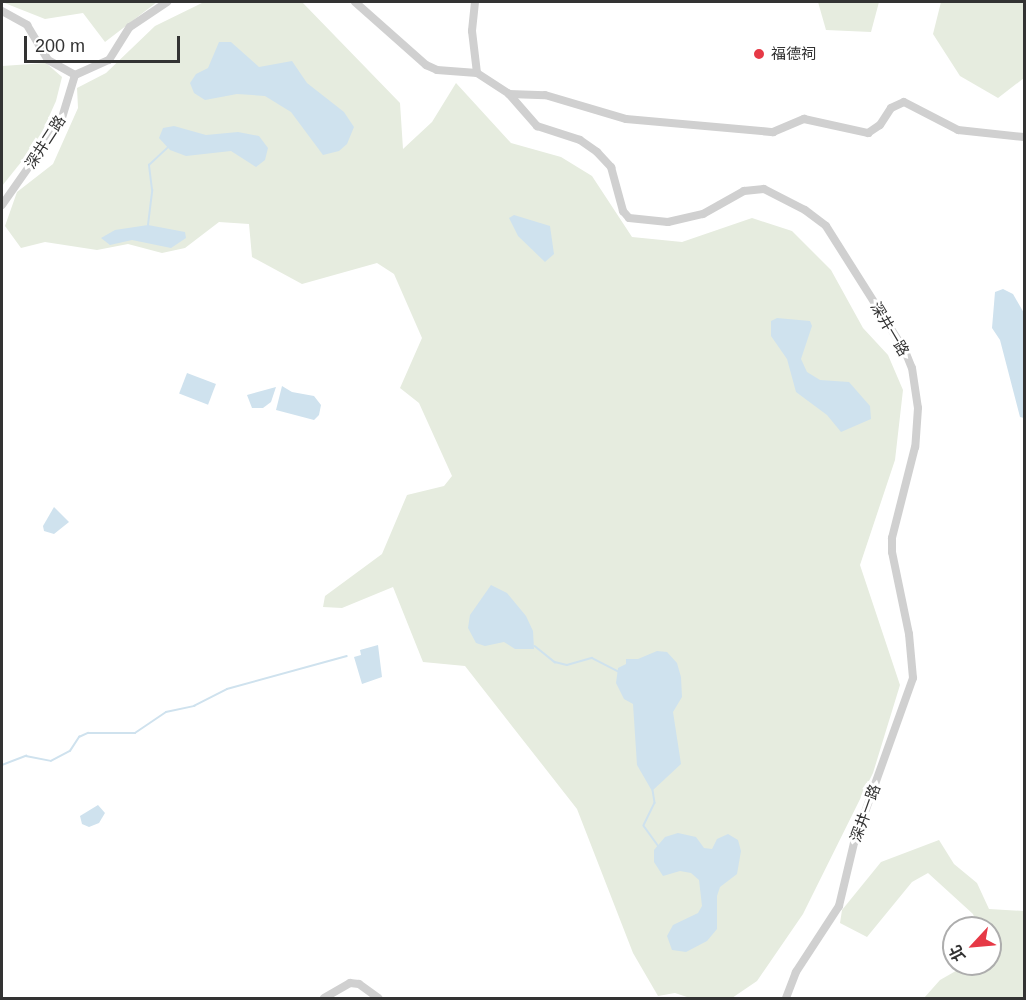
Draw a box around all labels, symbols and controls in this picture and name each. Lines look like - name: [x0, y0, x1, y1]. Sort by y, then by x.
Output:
- scale bar: [27, 24, 183, 62]
- text: 200 m: [35, 36, 85, 56]
- place label: 福德祠: [771, 45, 816, 63]
- marker: 福德祠: [752, 47, 766, 61]
- street label: 深井二路: [21, 112, 69, 172]
- street label: 深井一路: [867, 299, 913, 359]
- street label: 深井一路: [846, 782, 884, 844]
- north arrow: [942, 916, 1002, 976]
- text: 北: [946, 942, 968, 964]

